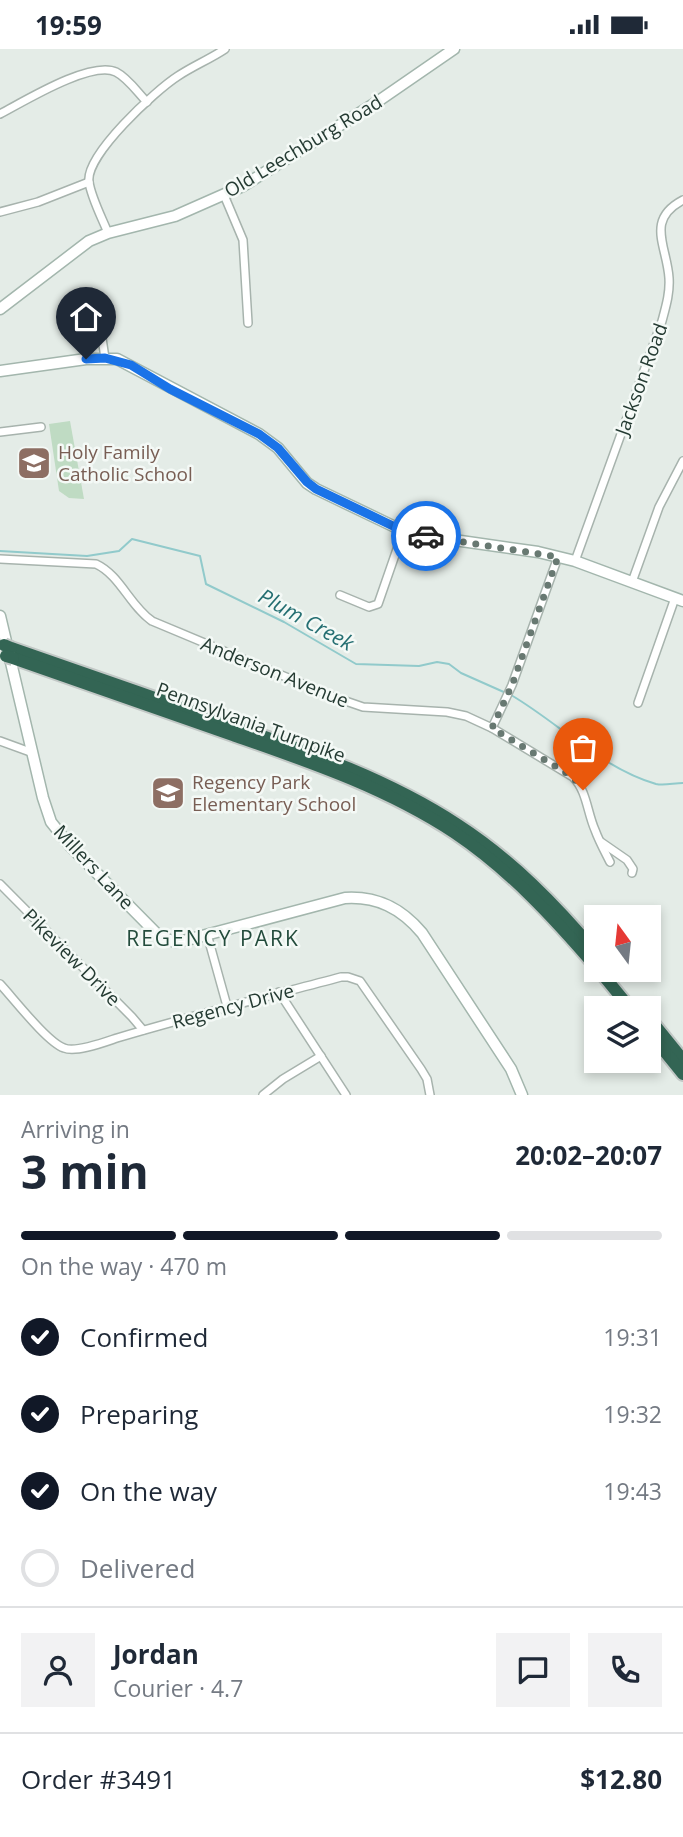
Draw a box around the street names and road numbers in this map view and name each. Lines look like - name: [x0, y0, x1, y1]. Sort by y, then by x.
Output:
- street label: Old Leechburg Road: [219, 89, 387, 203]
- street label: Jackson Road: [608, 320, 673, 440]
- street label: Anderson Avenue: [197, 631, 353, 713]
- street label: Pennsylvania Turnpike: [153, 676, 349, 768]
- street label: Millers Lane: [48, 819, 140, 915]
- street label: Pikeview Drive: [18, 903, 126, 1011]
- street label: Regency Drive: [169, 977, 297, 1035]

